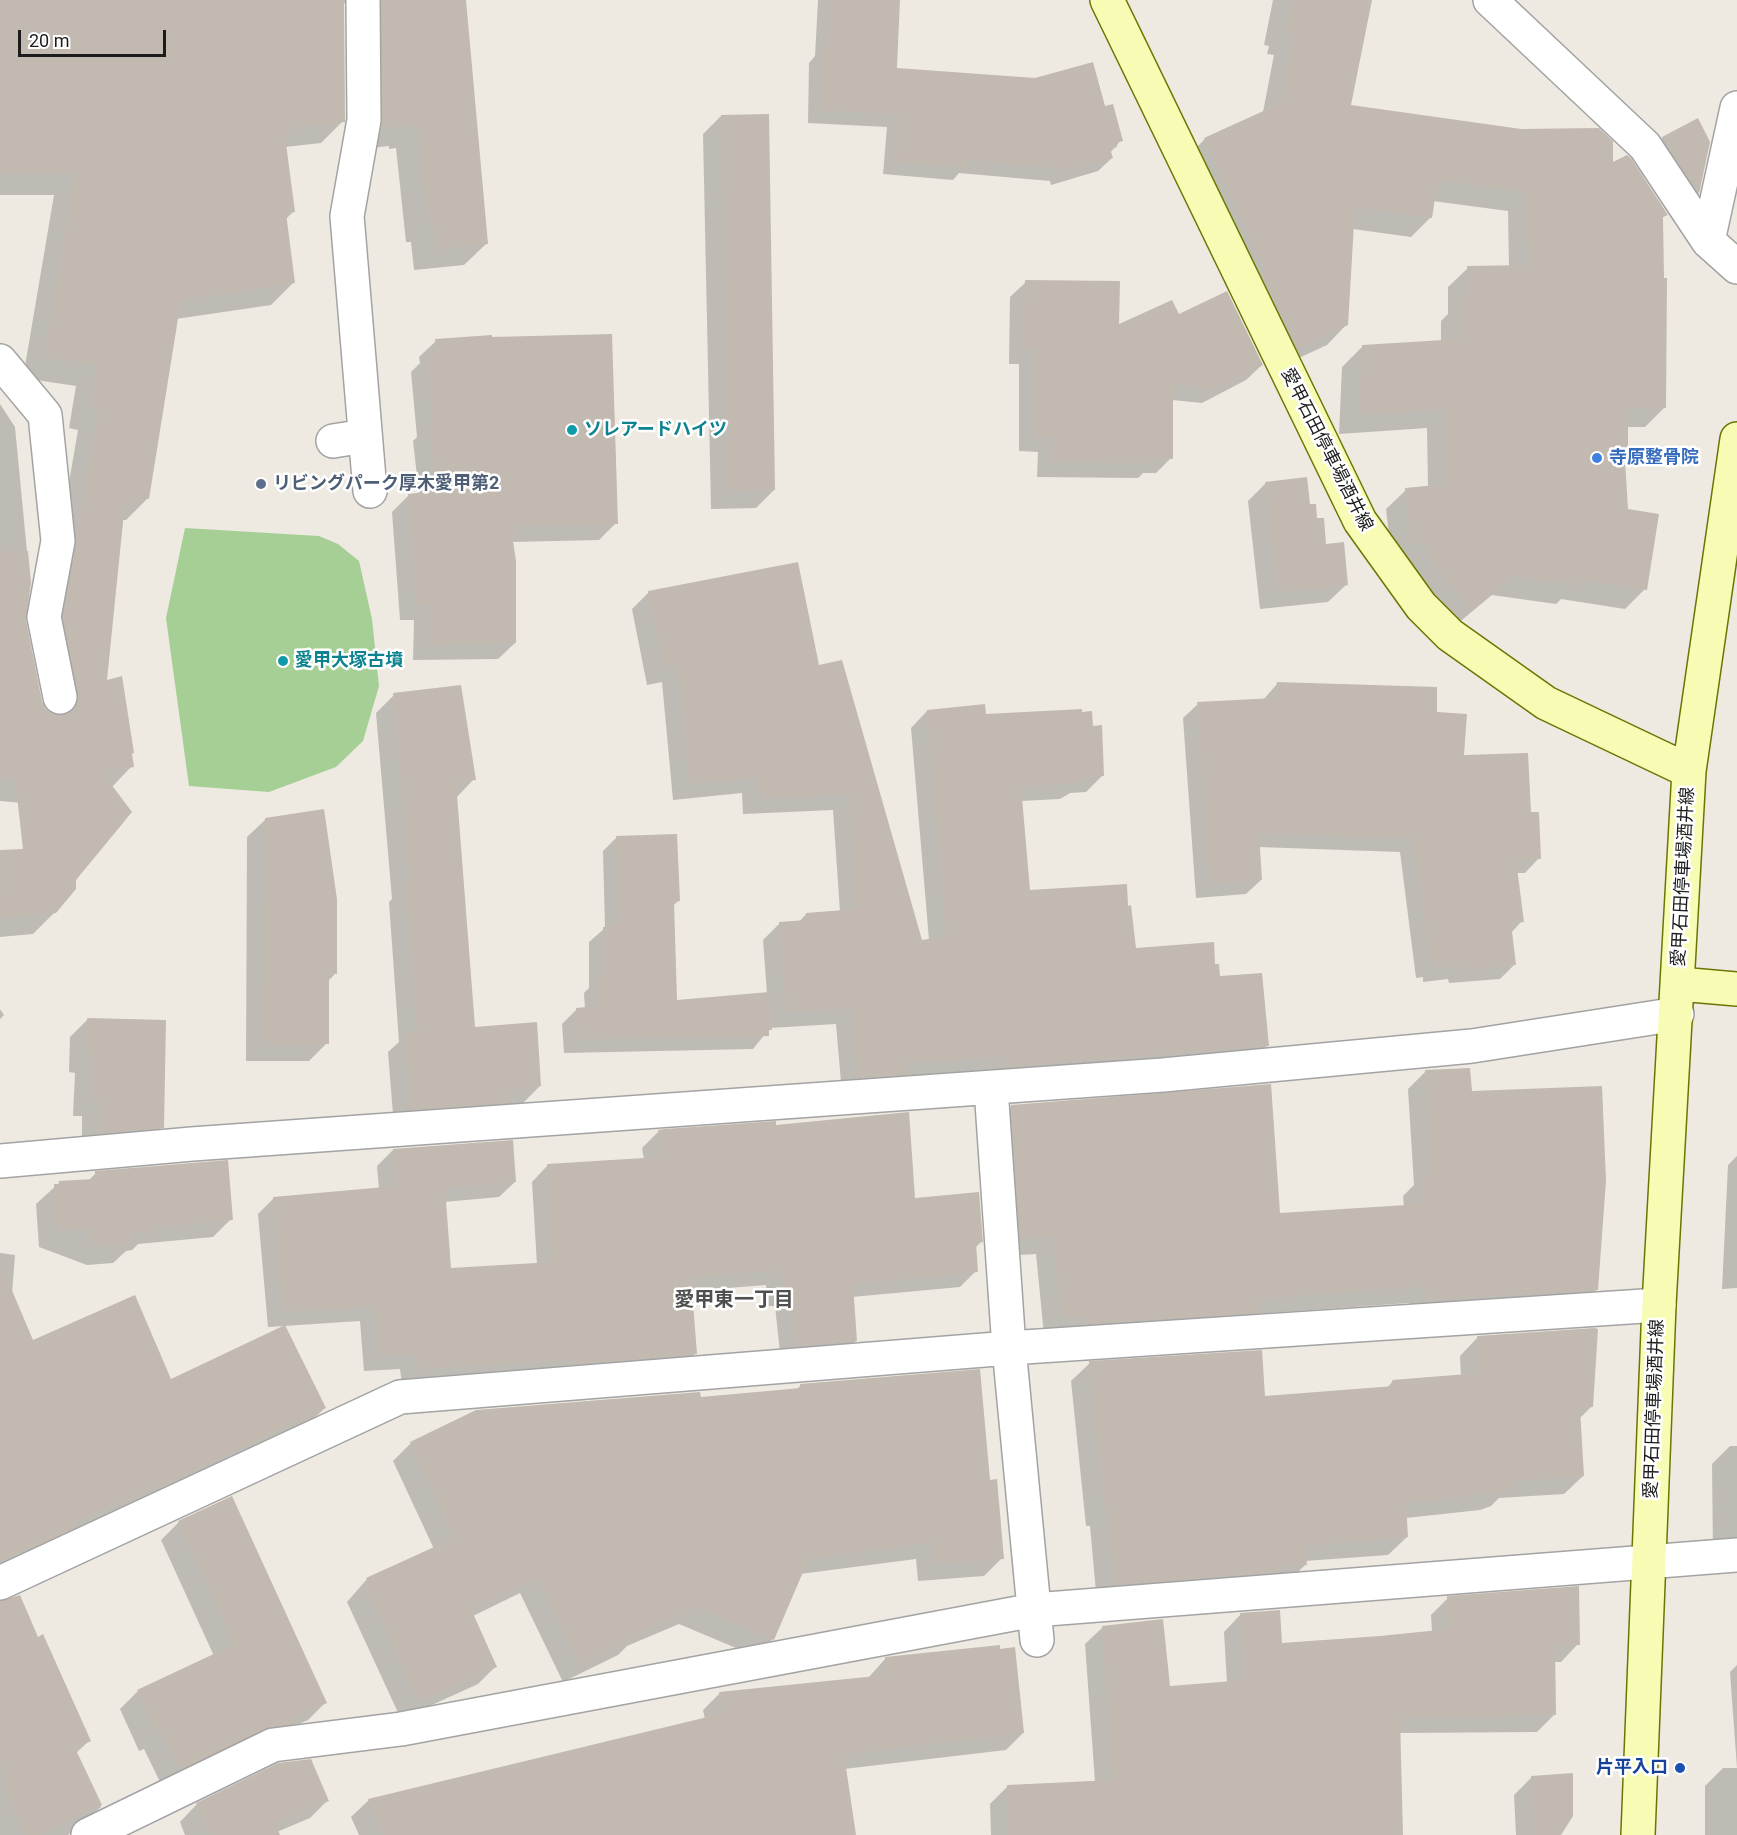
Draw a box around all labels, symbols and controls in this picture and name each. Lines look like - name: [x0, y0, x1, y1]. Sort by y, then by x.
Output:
- scale bar: [21, 18, 170, 56]
- text: 20 m: [29, 30, 69, 51]
- street label: 愛甲石田停車場酒井線: [1276, 365, 1376, 535]
- place label: ソレアードハイツ: [584, 419, 727, 441]
- marker: ソレアードハイツ: [565, 423, 579, 437]
- place label: 寺原整骨院: [1609, 447, 1699, 469]
- marker: 寺原整骨院: [1590, 451, 1604, 465]
- place label: リビングパーク厚木愛甲第2: [273, 473, 499, 495]
- marker: リビングパーク厚木愛甲第2: [254, 477, 268, 491]
- place label: 愛甲大塚古墳: [295, 650, 403, 672]
- marker: 愛甲大塚古墳: [276, 654, 290, 668]
- street label: 愛甲石田停車場酒井線: [1669, 787, 1699, 967]
- district label: 愛甲東一丁目: [674, 1289, 794, 1313]
- street label: 愛甲石田停車場酒井線: [1641, 1319, 1669, 1499]
- place label: 片平入口: [1596, 1757, 1668, 1779]
- marker: 片平入口: [1673, 1761, 1687, 1775]

